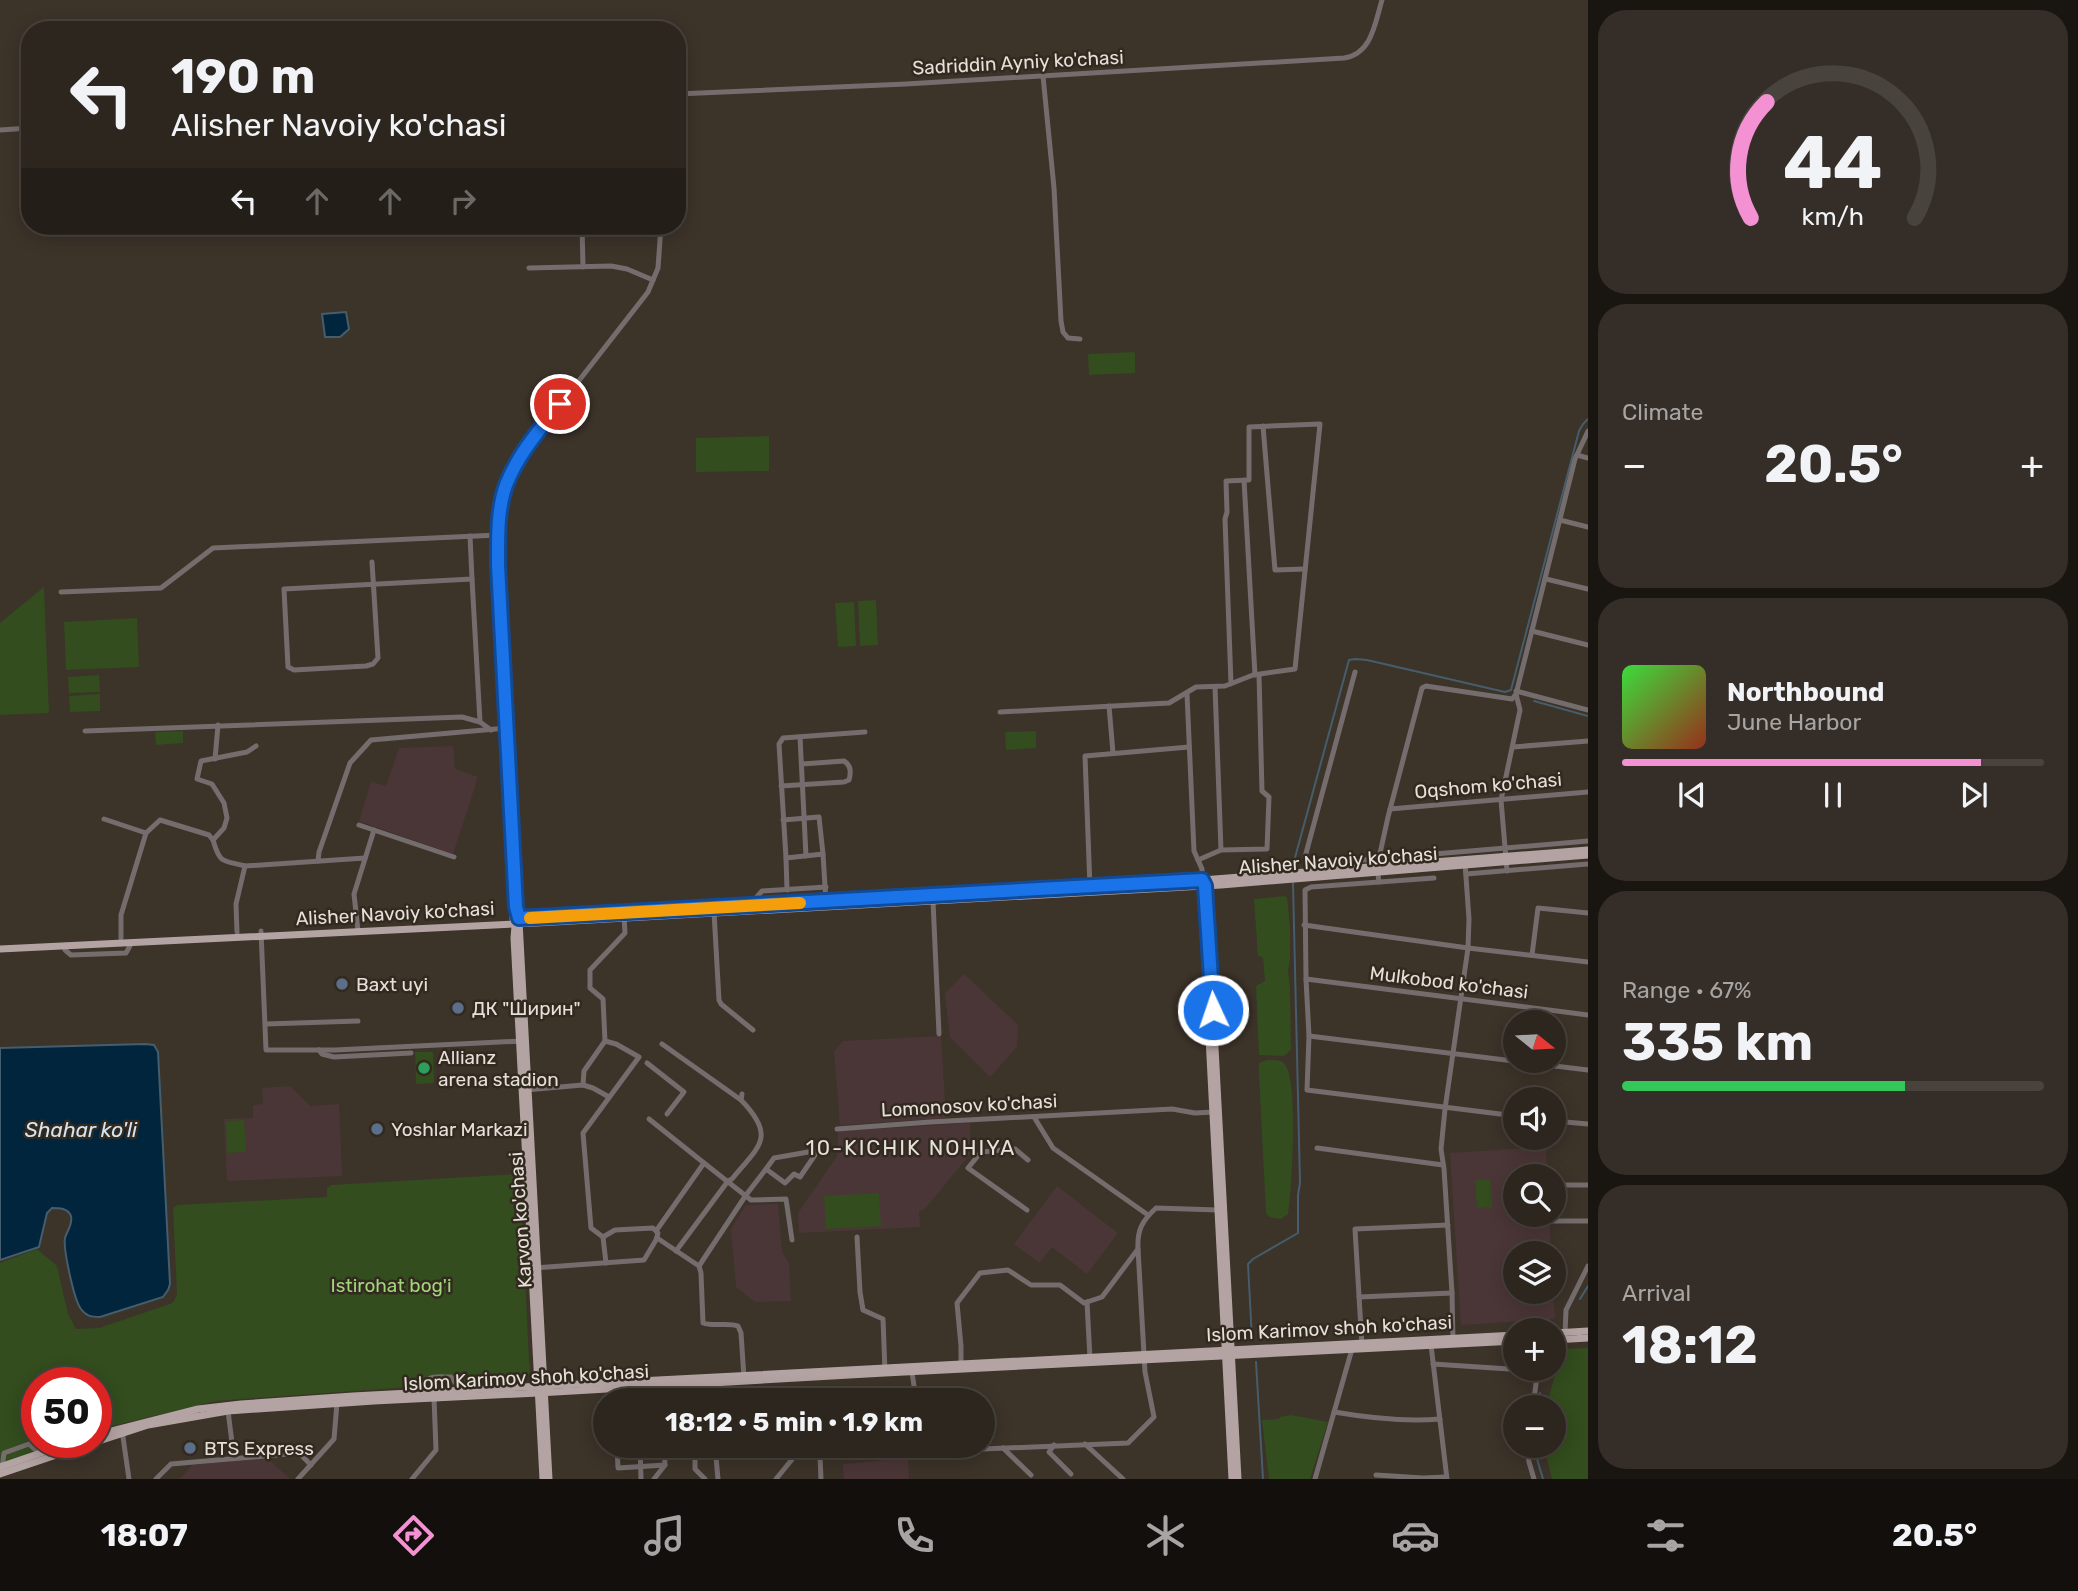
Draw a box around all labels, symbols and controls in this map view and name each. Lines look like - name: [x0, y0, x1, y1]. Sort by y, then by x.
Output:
- street label: Sadriddin Ayniy ko'chasi: [912, 45, 1124, 80]
- text: 190 m: [171, 47, 315, 105]
- icon: left: [56, 49, 147, 140]
- text: Alisher Navoiy ko'chasi: [171, 106, 507, 144]
- text: 44: [1783, 120, 1883, 206]
- icon: left: [225, 182, 263, 220]
- icon: ahead: [298, 182, 336, 220]
- icon: ahead: [371, 182, 409, 220]
- icon: right: [444, 182, 482, 220]
- text: km/h: [1802, 202, 1864, 231]
- pin: [530, 374, 590, 434]
- icon: arrive: [541, 385, 579, 423]
- text: Climate: [1622, 398, 1703, 426]
- text: 20.5°: [1764, 433, 1903, 495]
- text: −: [1622, 442, 1647, 488]
- text: +: [2020, 442, 2044, 488]
- text: Northbound: [1727, 677, 1885, 708]
- text: June Harbor: [1727, 708, 1861, 736]
- street label: Oqshom ko'chasi: [1413, 768, 1563, 803]
- icon: previous: [1673, 776, 1711, 814]
- icon: pause: [1814, 776, 1852, 814]
- icon: next: [1955, 776, 1993, 814]
- street label: Alisher Navoiy ko'chasi: [1238, 842, 1438, 879]
- street label: Alisher Navoiy ko'chasi: [295, 897, 495, 930]
- street label: Mulkobod ko'chasi: [1368, 961, 1530, 1004]
- place label: Baxt uyi: [356, 973, 428, 996]
- position arrow: [1176, 973, 1250, 1047]
- marker: Baxt uyi: [334, 976, 350, 992]
- text: Range · 67%: [1622, 976, 1752, 1004]
- place label: ДК "Ширин": [472, 997, 581, 1020]
- marker: ДК "Ширин": [450, 1000, 466, 1016]
- north arrow: [1503, 1010, 1566, 1073]
- map controls: [1503, 1010, 1566, 1458]
- text: 335 km: [1622, 1011, 1813, 1073]
- place label: Allianz arena stadion: [438, 1046, 559, 1091]
- marker: Allianz arena stadion: [416, 1060, 432, 1076]
- button: sound: [1503, 1087, 1566, 1150]
- street label: Lomonosov ko'chasi: [880, 1089, 1058, 1122]
- water label: Shahar ko'li: [25, 1117, 138, 1142]
- place label: Yoshlar Markazi: [391, 1118, 528, 1141]
- marker: Yoshlar Markazi: [369, 1121, 385, 1137]
- district label: 10-KICHIK NOHIYA: [806, 1135, 1016, 1160]
- street label: Karvon ko'chasi: [504, 1151, 537, 1289]
- button: search: [1503, 1164, 1566, 1227]
- button: layers: [1503, 1241, 1566, 1304]
- park label: Istirohat bog'i: [330, 1274, 452, 1297]
- text: Arrival: [1622, 1279, 1691, 1307]
- street label: Islom Karimov shoh ko'chasi: [1206, 1311, 1453, 1346]
- text: 18:12: [1622, 1314, 1758, 1376]
- button: +: [1503, 1318, 1566, 1381]
- street label: Islom Karimov shoh ko'chasi: [403, 1360, 650, 1395]
- speed limit sign: 50: [21, 1367, 112, 1458]
- button: −: [1503, 1395, 1566, 1458]
- text: 18:12 · 5 min · 1.9 km: [665, 1407, 923, 1438]
- place label: BTS Express: [204, 1437, 314, 1460]
- marker: BTS Express: [182, 1440, 198, 1456]
- icon: directions: [389, 1511, 438, 1560]
- icon: music: [640, 1511, 689, 1560]
- icon: phone: [890, 1511, 939, 1560]
- icon: climate: [1141, 1511, 1190, 1560]
- icon: car: [1391, 1511, 1440, 1560]
- icon: filters: [1641, 1511, 1690, 1560]
- text: 18:07: [101, 1516, 188, 1554]
- text: 20.5°: [1892, 1516, 1977, 1554]

